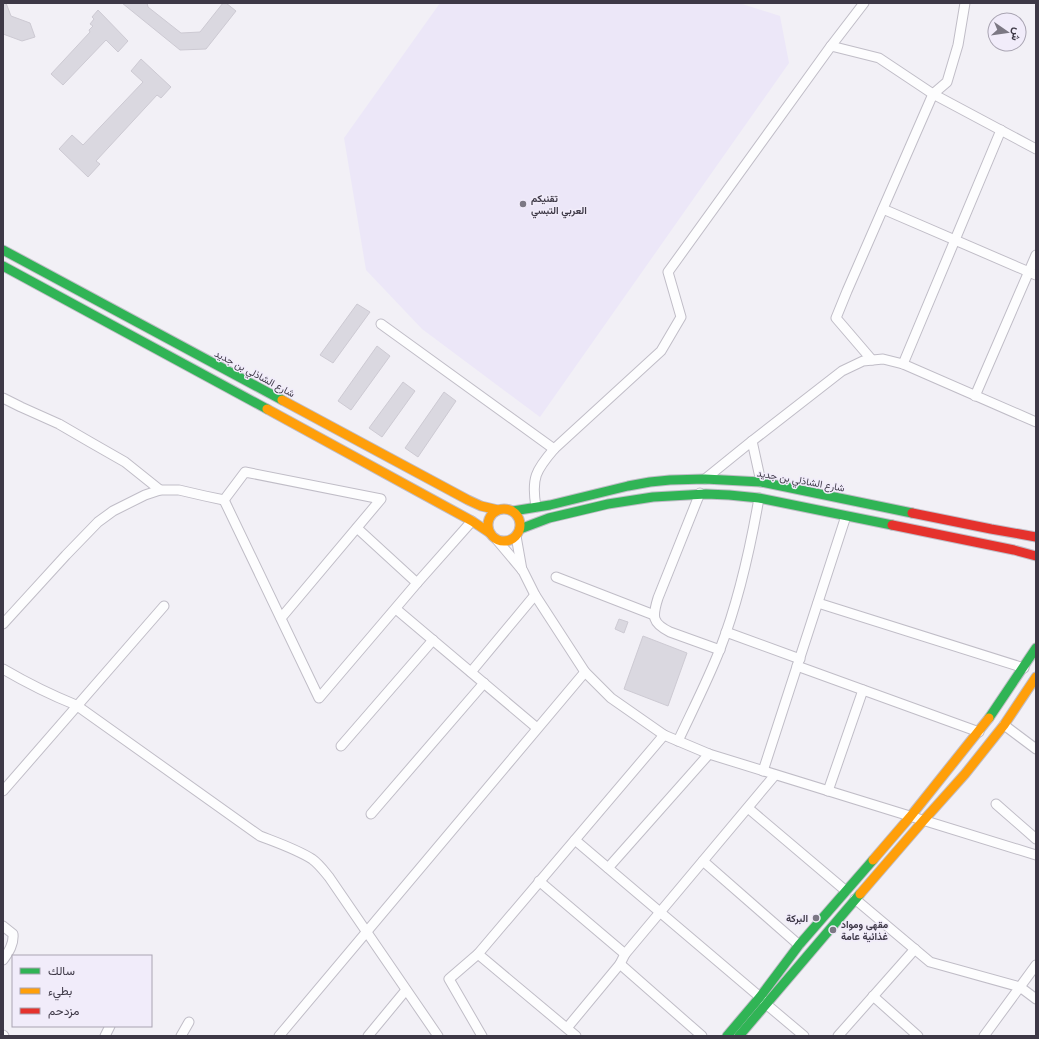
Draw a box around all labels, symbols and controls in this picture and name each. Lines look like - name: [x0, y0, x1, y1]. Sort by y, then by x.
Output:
- north arrow: [987, 12, 1027, 52]
- text: ش: [1008, 26, 1026, 42]
- place label: تقنيكم العربي التبسي: [531, 191, 587, 219]
- marker: تقنيكم العربي التبسي: [518, 199, 528, 209]
- street label: شارع الشاذلي بن جديد: [212, 346, 298, 402]
- street label: شارع الشاذلي بن جديد: [756, 465, 846, 497]
- place label: البركة: [786, 911, 808, 925]
- marker: البركة: [811, 913, 821, 923]
- place label: مقهى ومواد غذائية عامة: [841, 917, 889, 943]
- marker: مقهى ومواد غذائية عامة: [828, 925, 838, 935]
- legend: [12, 955, 152, 1027]
- text: سالك: [48, 962, 75, 979]
- text: بطيء: [48, 982, 72, 1001]
- text: مزدحم: [48, 1002, 79, 1019]

